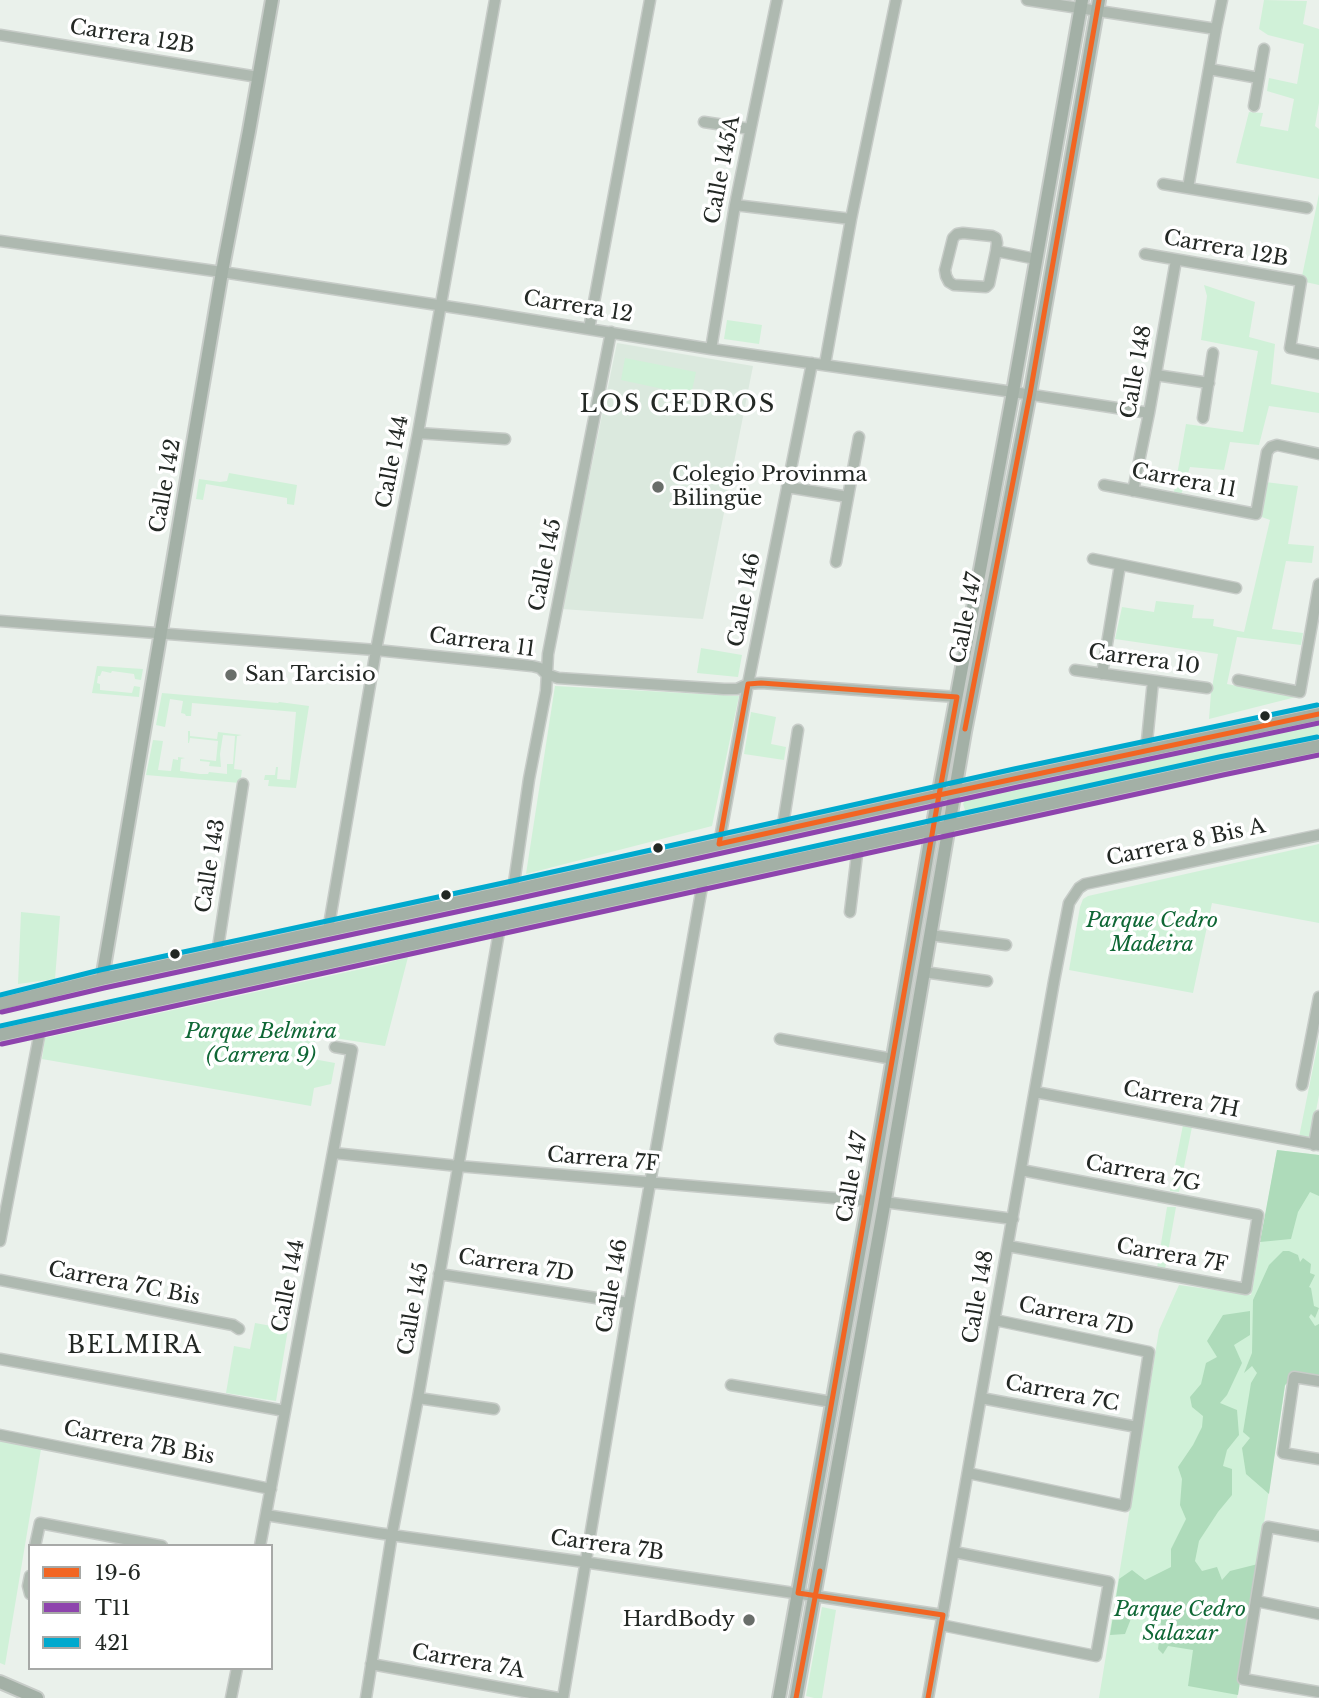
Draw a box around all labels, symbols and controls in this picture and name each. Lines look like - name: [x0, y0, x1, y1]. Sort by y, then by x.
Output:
- street label: Carrera 12B: [68, 15, 196, 59]
- street label: Calle 145A: [700, 114, 746, 226]
- street label: Carrera 12B: [1162, 226, 1290, 272]
- street label: Carrera 12: [522, 286, 634, 328]
- street label: Calle 148: [1116, 323, 1158, 421]
- district label: LOS CEDROS: [581, 391, 775, 419]
- street label: Calle 144: [372, 413, 414, 511]
- street label: Calle 142: [145, 437, 187, 535]
- street label: Carrera 11: [1129, 458, 1239, 504]
- place label: Colegio Provinma Bilingüe: [672, 462, 867, 512]
- marker: Colegio Provinma Bilingüe: [650, 479, 666, 495]
- street label: Calle 145: [525, 517, 567, 613]
- street label: Calle 146: [724, 551, 766, 649]
- street label: Calle 147: [946, 570, 988, 666]
- street label: Carrera 11: [427, 623, 537, 663]
- street label: Carrera 10: [1087, 640, 1201, 680]
- place label: San Tarcisio: [245, 662, 376, 688]
- marker: San Tarcisio: [223, 667, 239, 683]
- unlabelled marker: [1258, 709, 1272, 723]
- street label: Carrera 8 Bis A: [1104, 814, 1268, 872]
- street label: Calle 143: [191, 817, 231, 915]
- unlabelled marker: [651, 841, 665, 855]
- unlabelled marker: [439, 888, 453, 902]
- park label: Parque Cedro Madeira: [1086, 908, 1218, 958]
- unlabelled marker: [168, 947, 182, 961]
- park label: Parque Belmira (Carrera 9): [185, 1019, 337, 1069]
- street label: Carrera 7H: [1121, 1076, 1241, 1124]
- street label: Calle 147: [833, 1129, 873, 1225]
- street label: Carrera 7F: [546, 1143, 660, 1177]
- street label: Carrera 7G: [1083, 1150, 1203, 1198]
- street label: Carrera 7F: [1114, 1234, 1230, 1278]
- street label: Calle 144: [268, 1237, 310, 1335]
- street label: Calle 146: [592, 1237, 634, 1335]
- street label: Carrera 7D: [456, 1244, 576, 1288]
- street label: Calle 148: [958, 1248, 1000, 1346]
- street label: Carrera 7C Bis: [46, 1257, 202, 1311]
- street label: Calle 145: [393, 1261, 435, 1357]
- street label: Carrera 7D: [1016, 1293, 1136, 1341]
- district label: BELMIRA: [68, 1333, 202, 1361]
- street label: Carrera 7C: [1003, 1371, 1121, 1417]
- street label: Carrera 7B Bis: [61, 1416, 217, 1470]
- street label: Carrera 7B: [548, 1526, 666, 1566]
- legend: [28, 1544, 273, 1670]
- text: 19-6: [95, 1560, 141, 1586]
- text: T11: [95, 1595, 131, 1621]
- park label: Parque Cedro Salazar: [1114, 1597, 1246, 1647]
- place label: HardBody: [623, 1607, 735, 1633]
- marker: HardBody: [741, 1612, 757, 1628]
- text: 421: [95, 1630, 130, 1656]
- street label: Carrera 7A: [410, 1640, 526, 1684]

